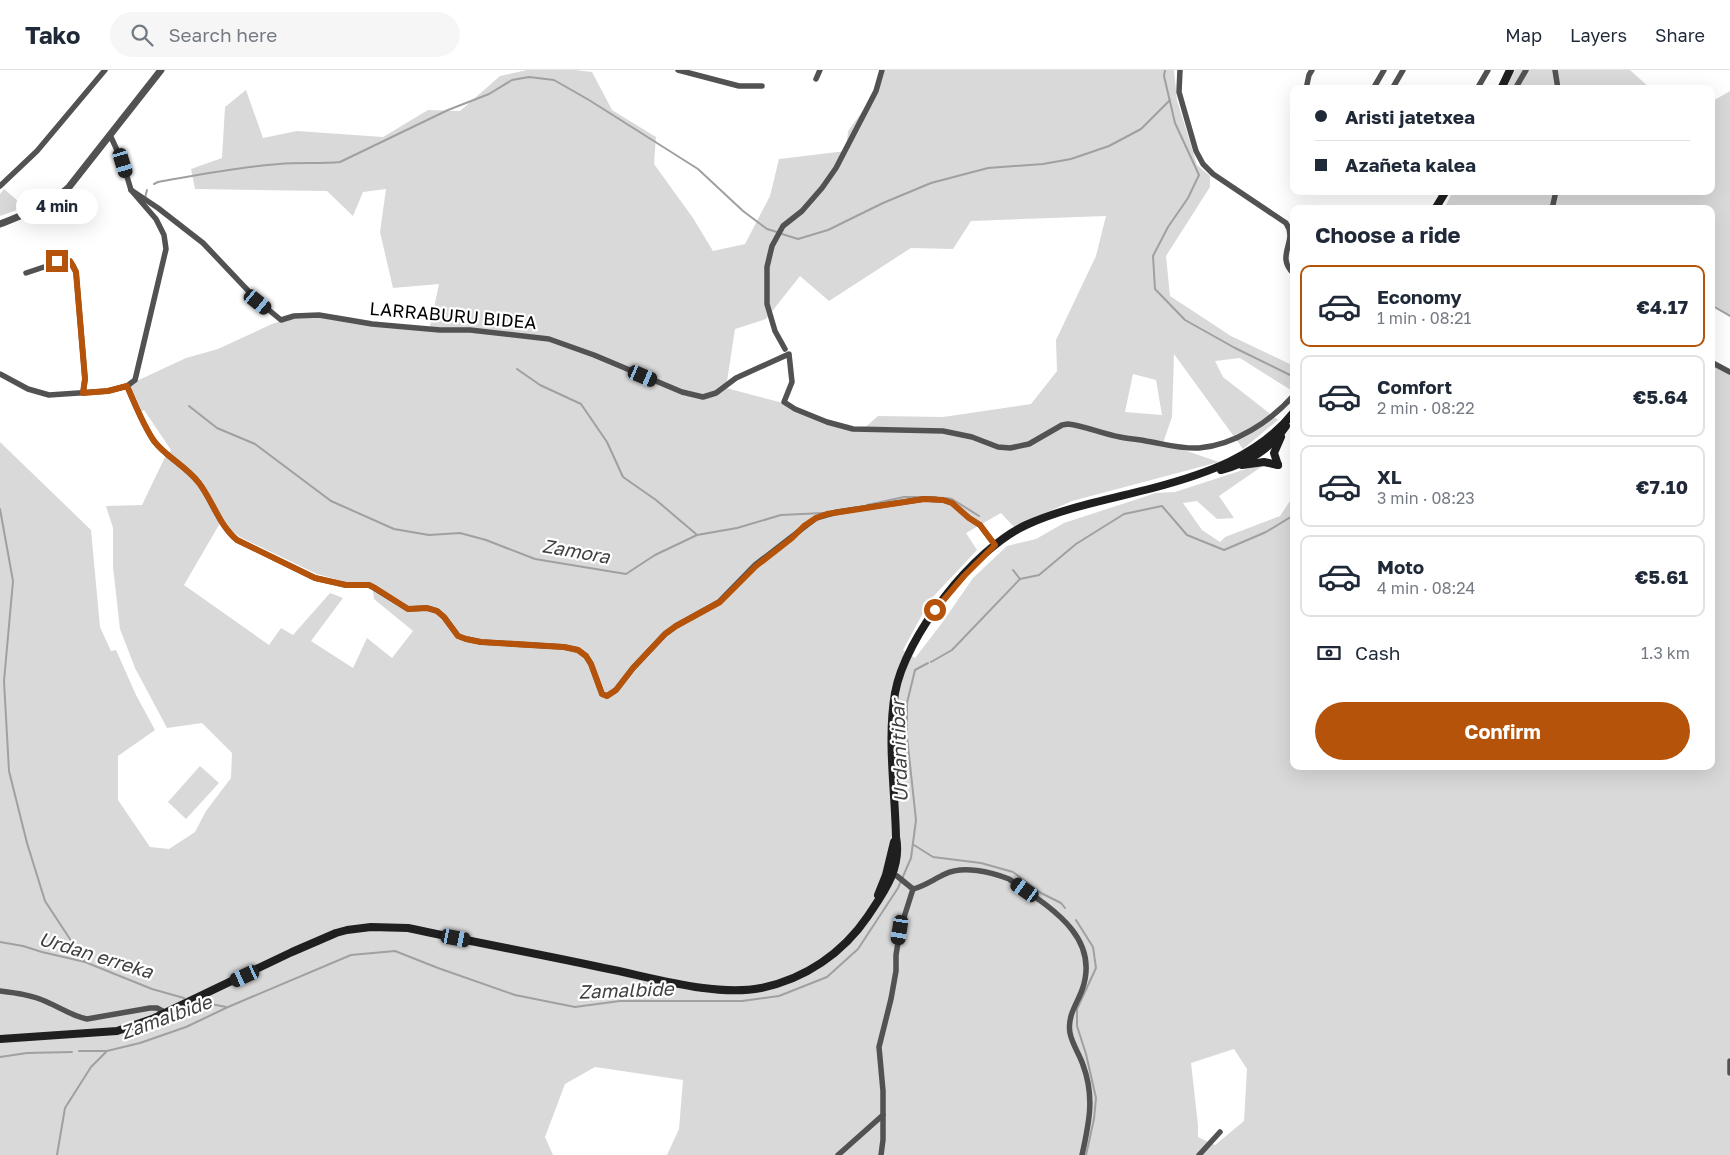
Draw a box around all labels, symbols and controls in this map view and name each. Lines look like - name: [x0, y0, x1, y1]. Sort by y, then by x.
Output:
- search box: [110, 12, 460, 57]
- text: Tako: [25, 20, 80, 49]
- icon: search: [128, 21, 156, 49]
- text: Search here: [168, 23, 277, 46]
- text: Map: [1505, 24, 1542, 46]
- text: Layers: [1570, 24, 1627, 46]
- text: Share: [1655, 24, 1705, 46]
- text: Aristi jatetxea: [1345, 105, 1475, 128]
- car: [111, 146, 134, 180]
- text: Azañeta kalea: [1345, 153, 1476, 176]
- callout: 4 min: [16, 189, 98, 224]
- text: 4 min: [36, 196, 78, 216]
- text: Choose a ride: [1315, 221, 1461, 248]
- route end: [46, 250, 68, 272]
- icon: car: [1317, 284, 1362, 329]
- text: Economy: [1377, 285, 1462, 308]
- car: [241, 287, 274, 317]
- text: €4.17: [1637, 295, 1688, 318]
- street label: LARRABURU BIDEA: [369, 297, 538, 333]
- text: 1 min · 08:21: [1377, 308, 1471, 328]
- car: [626, 363, 659, 389]
- icon: car: [1317, 374, 1362, 419]
- text: Comfort: [1377, 375, 1452, 398]
- text: €5.64: [1633, 385, 1688, 408]
- text: 2 min · 08:22: [1377, 398, 1474, 418]
- icon: car: [1317, 464, 1362, 509]
- text: XL: [1377, 465, 1402, 488]
- text: €7.10: [1636, 475, 1688, 498]
- text: 3 min · 08:23: [1377, 488, 1475, 508]
- water label: Zamora: [540, 533, 613, 568]
- icon: car: [1317, 554, 1362, 599]
- text: Moto: [1377, 555, 1424, 578]
- text: €5.61: [1635, 565, 1688, 588]
- text: 4 min · 08:24: [1377, 578, 1475, 598]
- route start: [924, 599, 946, 621]
- icon: cash: [1315, 639, 1343, 667]
- text: Cash: [1355, 641, 1400, 664]
- text: 1.3 km: [1641, 643, 1690, 663]
- water label: Urdanitibar: [885, 697, 912, 803]
- button: Confirm: [1315, 702, 1690, 760]
- car: [1008, 875, 1041, 905]
- car: [890, 914, 909, 946]
- water label: Urdan erreka: [36, 926, 157, 983]
- car: [439, 928, 472, 948]
- car: [228, 963, 261, 989]
- water label: Zamalbide: [578, 976, 676, 1003]
- water label: Zamalbide: [117, 989, 216, 1044]

